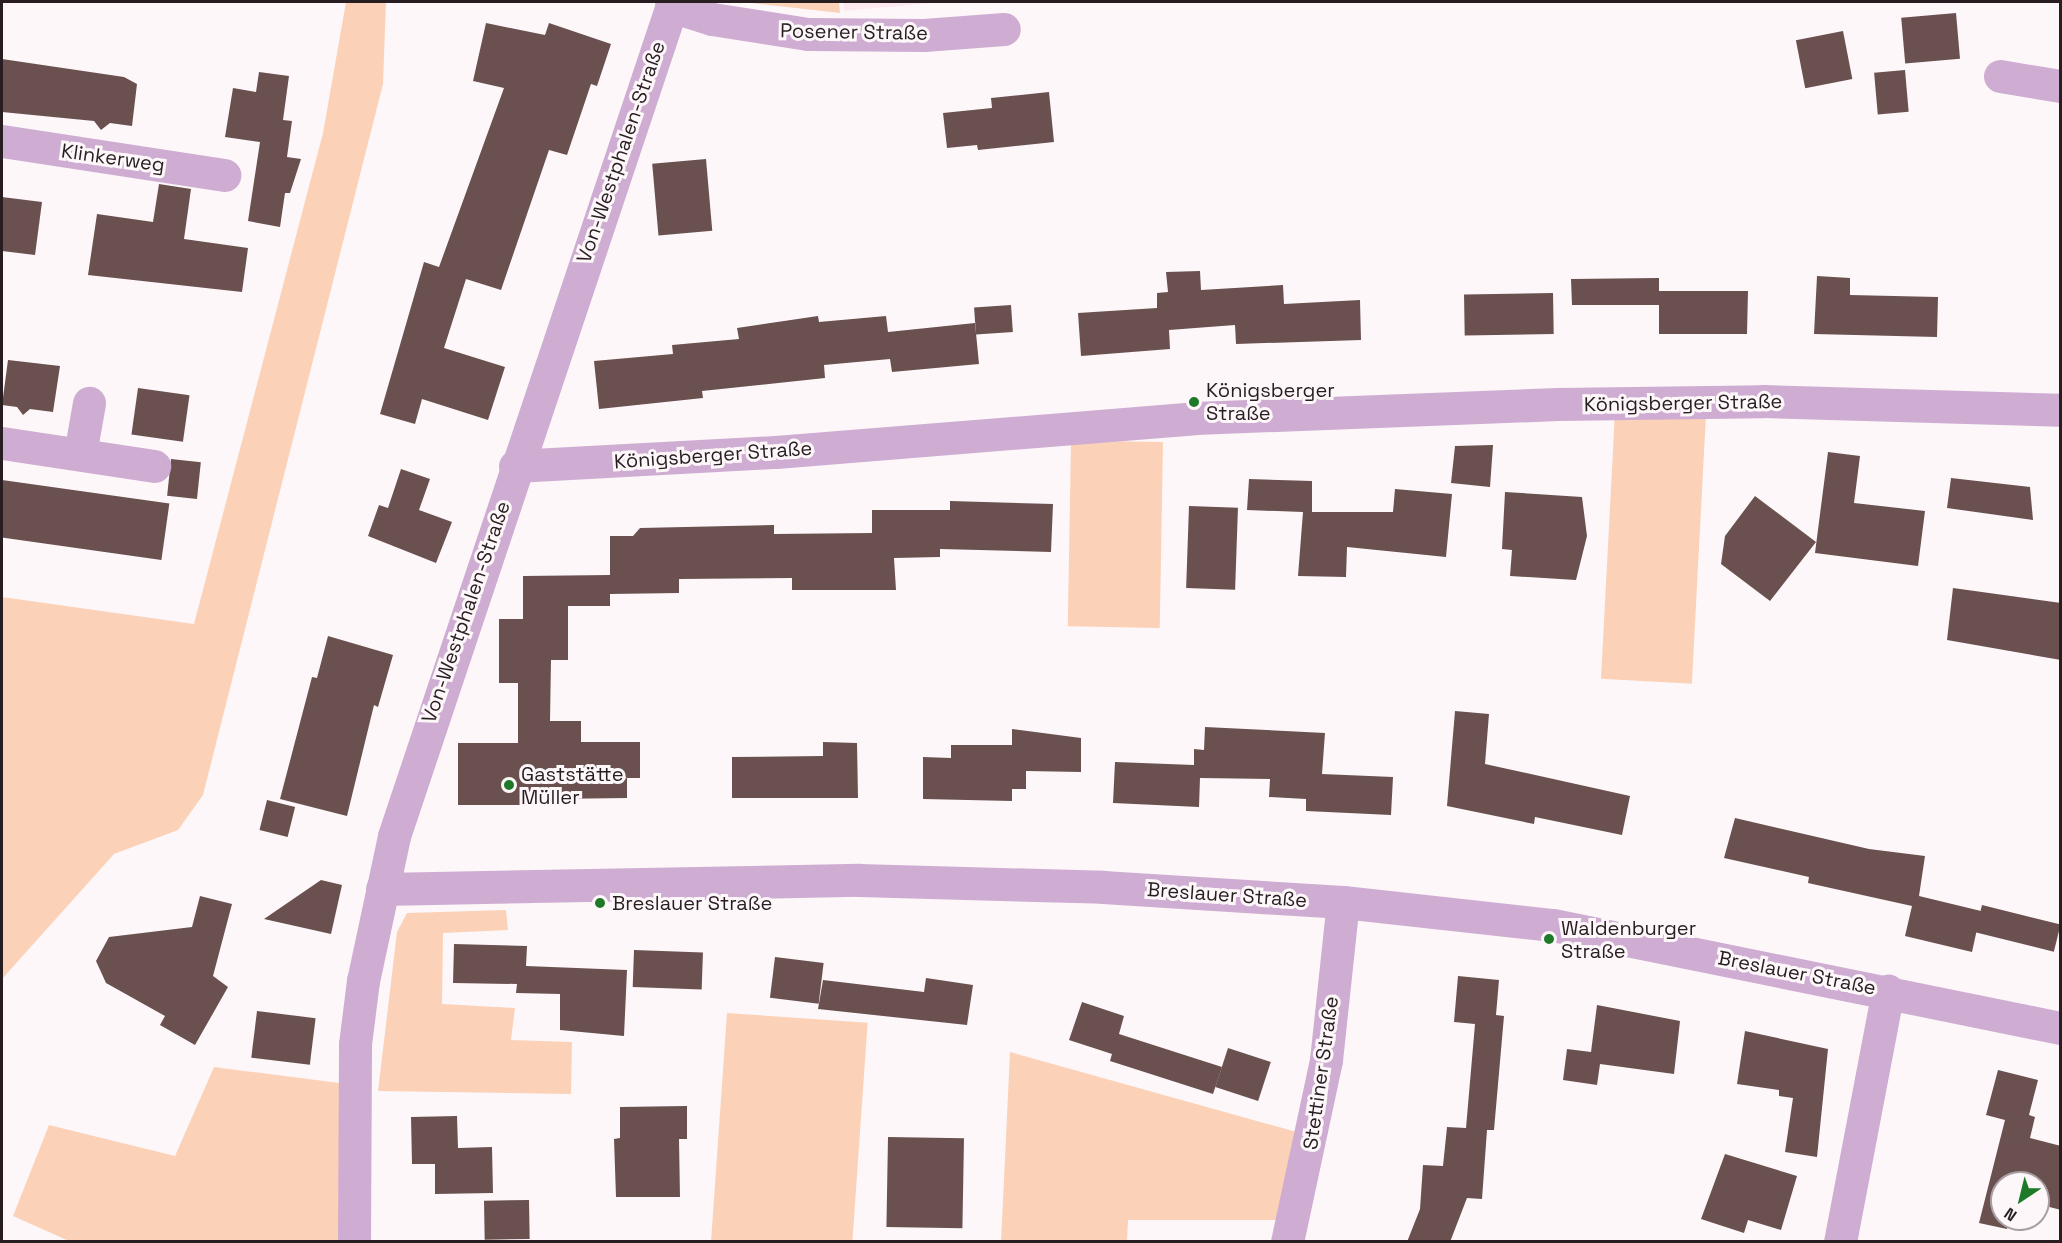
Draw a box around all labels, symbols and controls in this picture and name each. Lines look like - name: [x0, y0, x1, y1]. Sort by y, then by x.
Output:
- street label: Posener Straße: [780, 19, 928, 45]
- street label: Von-Westphalen-Straße: [572, 38, 670, 266]
- street label: Klinkerweg: [60, 139, 166, 177]
- place label: Königsberger Straße: [1206, 378, 1335, 425]
- street label: Königsberger Straße: [1584, 389, 1782, 417]
- marker: Königsberger Straße: [1187, 395, 1201, 409]
- street label: Königsberger Straße: [613, 436, 813, 474]
- street label: Von-Westphalen-Straße: [417, 498, 515, 726]
- place label: Gaststätte Müller: [521, 762, 624, 809]
- marker: Gaststätte Müller: [502, 778, 516, 792]
- street label: Breslauer Straße: [1146, 877, 1308, 913]
- place label: Breslauer Straße: [612, 891, 772, 915]
- marker: Breslauer Straße: [593, 896, 607, 910]
- place label: Waldenburger Straße: [1561, 916, 1696, 963]
- marker: Waldenburger Straße: [1542, 932, 1556, 946]
- street label: Breslauer Straße: [1716, 946, 1878, 1000]
- street label: Stettiner Straße: [1298, 995, 1344, 1151]
- north arrow: [1990, 1171, 2050, 1231]
- text: N: [2000, 1203, 2021, 1226]

